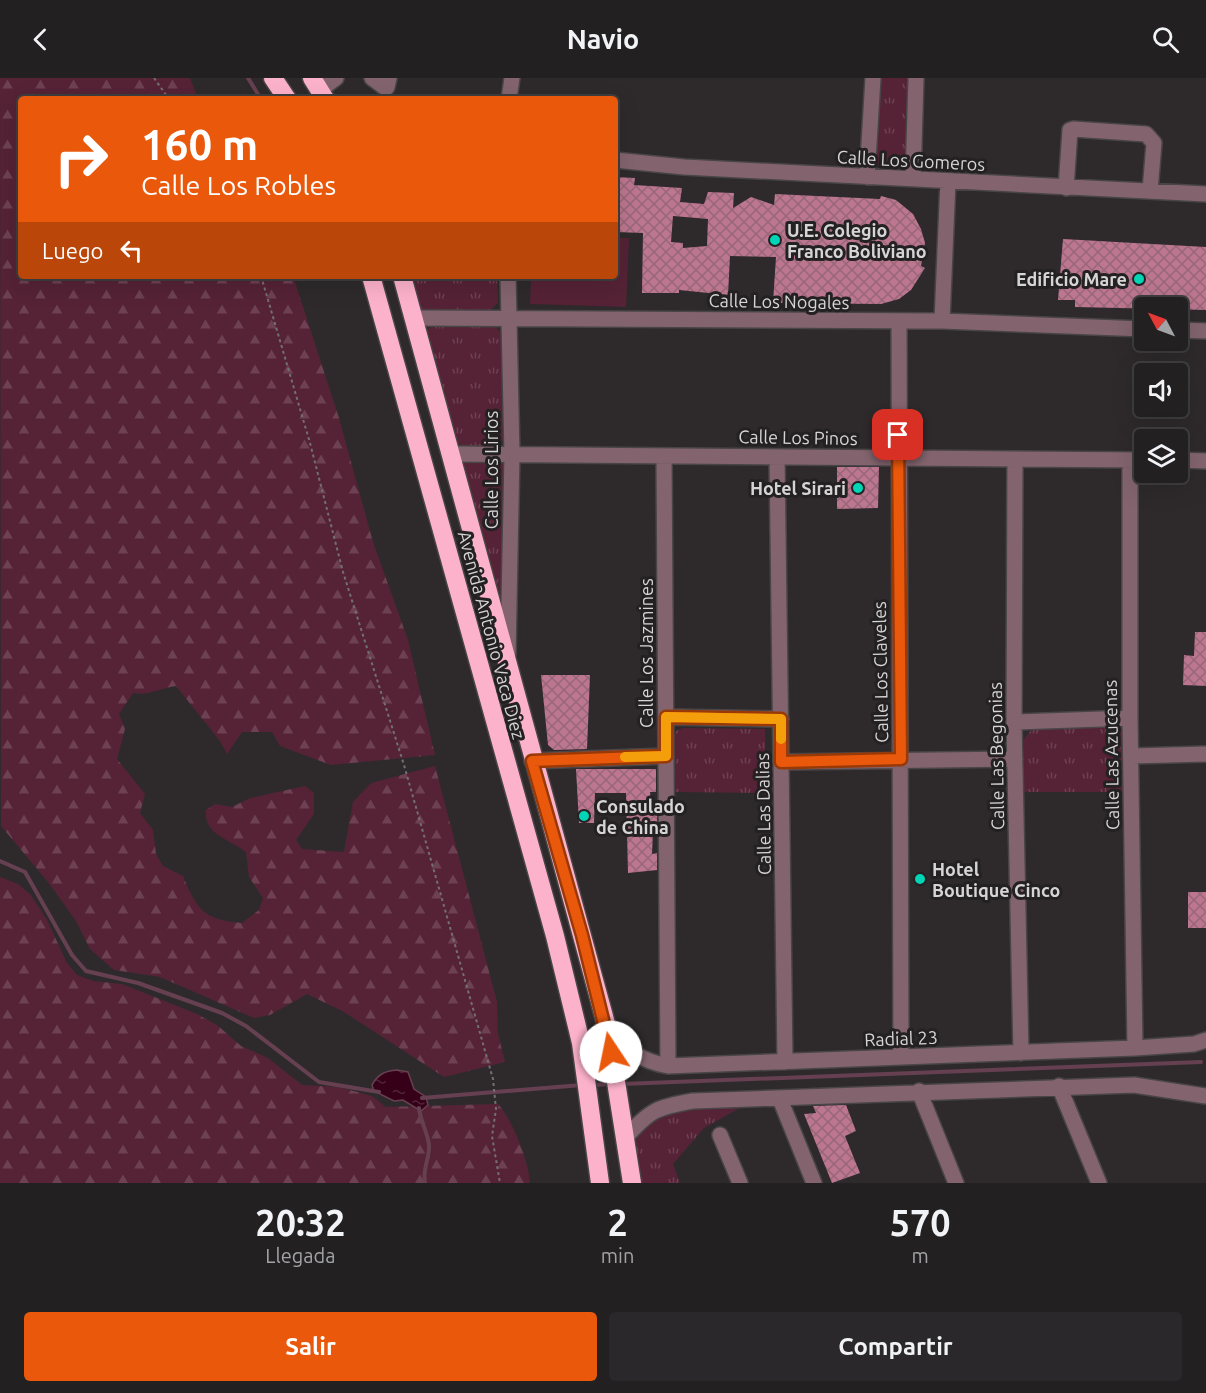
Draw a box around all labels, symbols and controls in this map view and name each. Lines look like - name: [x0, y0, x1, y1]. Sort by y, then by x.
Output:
- icon: back: [24, 23, 57, 56]
- icon: search: [1149, 23, 1182, 56]
- text: Navio: [567, 24, 639, 54]
- icon: right: [42, 120, 120, 198]
- text: 160 m: [141, 121, 258, 168]
- street label: Calle Los Gomeros: [836, 146, 986, 174]
- text: Calle Los Robles: [141, 170, 336, 200]
- place label: U.E. Colegio Franco Boliviano: [787, 220, 927, 261]
- marker: U.E. Colegio Franco Boliviano: [768, 233, 782, 247]
- icon: left: [115, 234, 148, 267]
- text: Luego: [42, 238, 103, 263]
- place label: Edificio Mare: [1016, 269, 1127, 289]
- marker: Edificio Mare: [1132, 272, 1146, 286]
- street label: Calle Los Nogales: [708, 290, 850, 312]
- north arrow: [1134, 297, 1188, 351]
- map controls: [1134, 297, 1188, 483]
- button: sound: [1134, 363, 1188, 417]
- pin: [872, 409, 923, 460]
- street label: Calle Los Lirios: [481, 411, 501, 529]
- icon: arrive: [881, 418, 914, 451]
- street label: Calle Los Pinos: [738, 426, 858, 448]
- button: layers: [1134, 429, 1188, 483]
- place label: Hotel Sirari: [750, 478, 846, 498]
- marker: Hotel Sirari: [851, 481, 865, 495]
- street label: Avenida Antonio Vaca Diez: [455, 529, 529, 741]
- street label: Calle Los Jazmines: [636, 578, 656, 728]
- street label: Calle Los Claveles: [869, 601, 891, 743]
- street label: Calle Las Azucenas: [1100, 680, 1122, 830]
- street label: Calle Las Begonias: [985, 682, 1007, 830]
- street label: Calle Las Dalias: [752, 753, 774, 875]
- place label: Consulado de China: [596, 796, 685, 837]
- marker: Consulado de China: [577, 809, 591, 823]
- place label: Hotel Boutique Cinco: [932, 859, 1060, 900]
- marker: Hotel Boutique Cinco: [913, 872, 927, 886]
- position arrow: [579, 1020, 643, 1084]
- street label: Radial 23: [864, 1027, 938, 1049]
- text: 20:32: [255, 1202, 345, 1243]
- text: 2: [607, 1202, 628, 1243]
- text: 570: [890, 1202, 951, 1243]
- text: Llegada: [265, 1244, 336, 1267]
- text: min: [601, 1244, 634, 1267]
- text: m: [912, 1244, 929, 1267]
- button: Salir: [24, 1312, 597, 1381]
- button: Compartir: [609, 1312, 1182, 1381]

